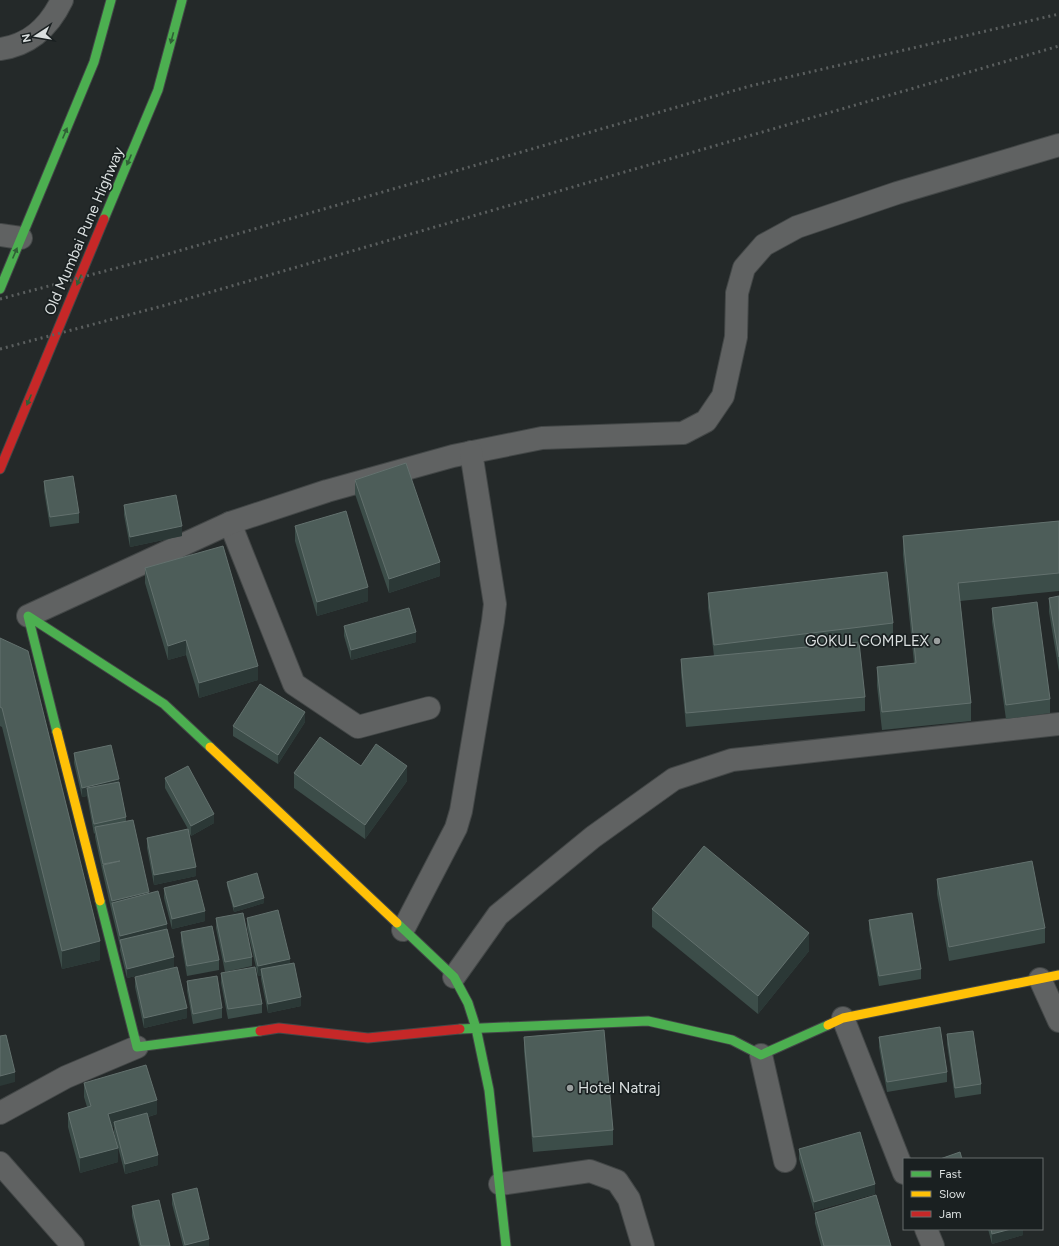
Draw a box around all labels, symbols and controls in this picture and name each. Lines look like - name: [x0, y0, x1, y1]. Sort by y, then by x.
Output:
- north arrow: [16, 16, 56, 56]
- text: N: [19, 32, 34, 43]
- one-way arrow: [169, 32, 175, 44]
- one-way arrow: [62, 127, 68, 138]
- street label: Old Mumbai Pune Highway: [40, 144, 128, 318]
- one-way arrow: [126, 155, 132, 166]
- one-way arrow: [12, 247, 18, 258]
- one-way arrow: [75, 274, 82, 286]
- one-way arrow: [25, 394, 32, 406]
- place label: GOKUL COMPLEX: [805, 632, 930, 650]
- marker: GOKUL COMPLEX: [932, 636, 942, 646]
- place label: Hotel Natraj: [578, 1079, 660, 1097]
- marker: Hotel Natraj: [565, 1083, 575, 1093]
- legend: [903, 1158, 1043, 1230]
- text: Fast: [939, 1167, 962, 1181]
- text: Slow: [939, 1187, 966, 1201]
- text: Jam: [939, 1207, 962, 1221]

